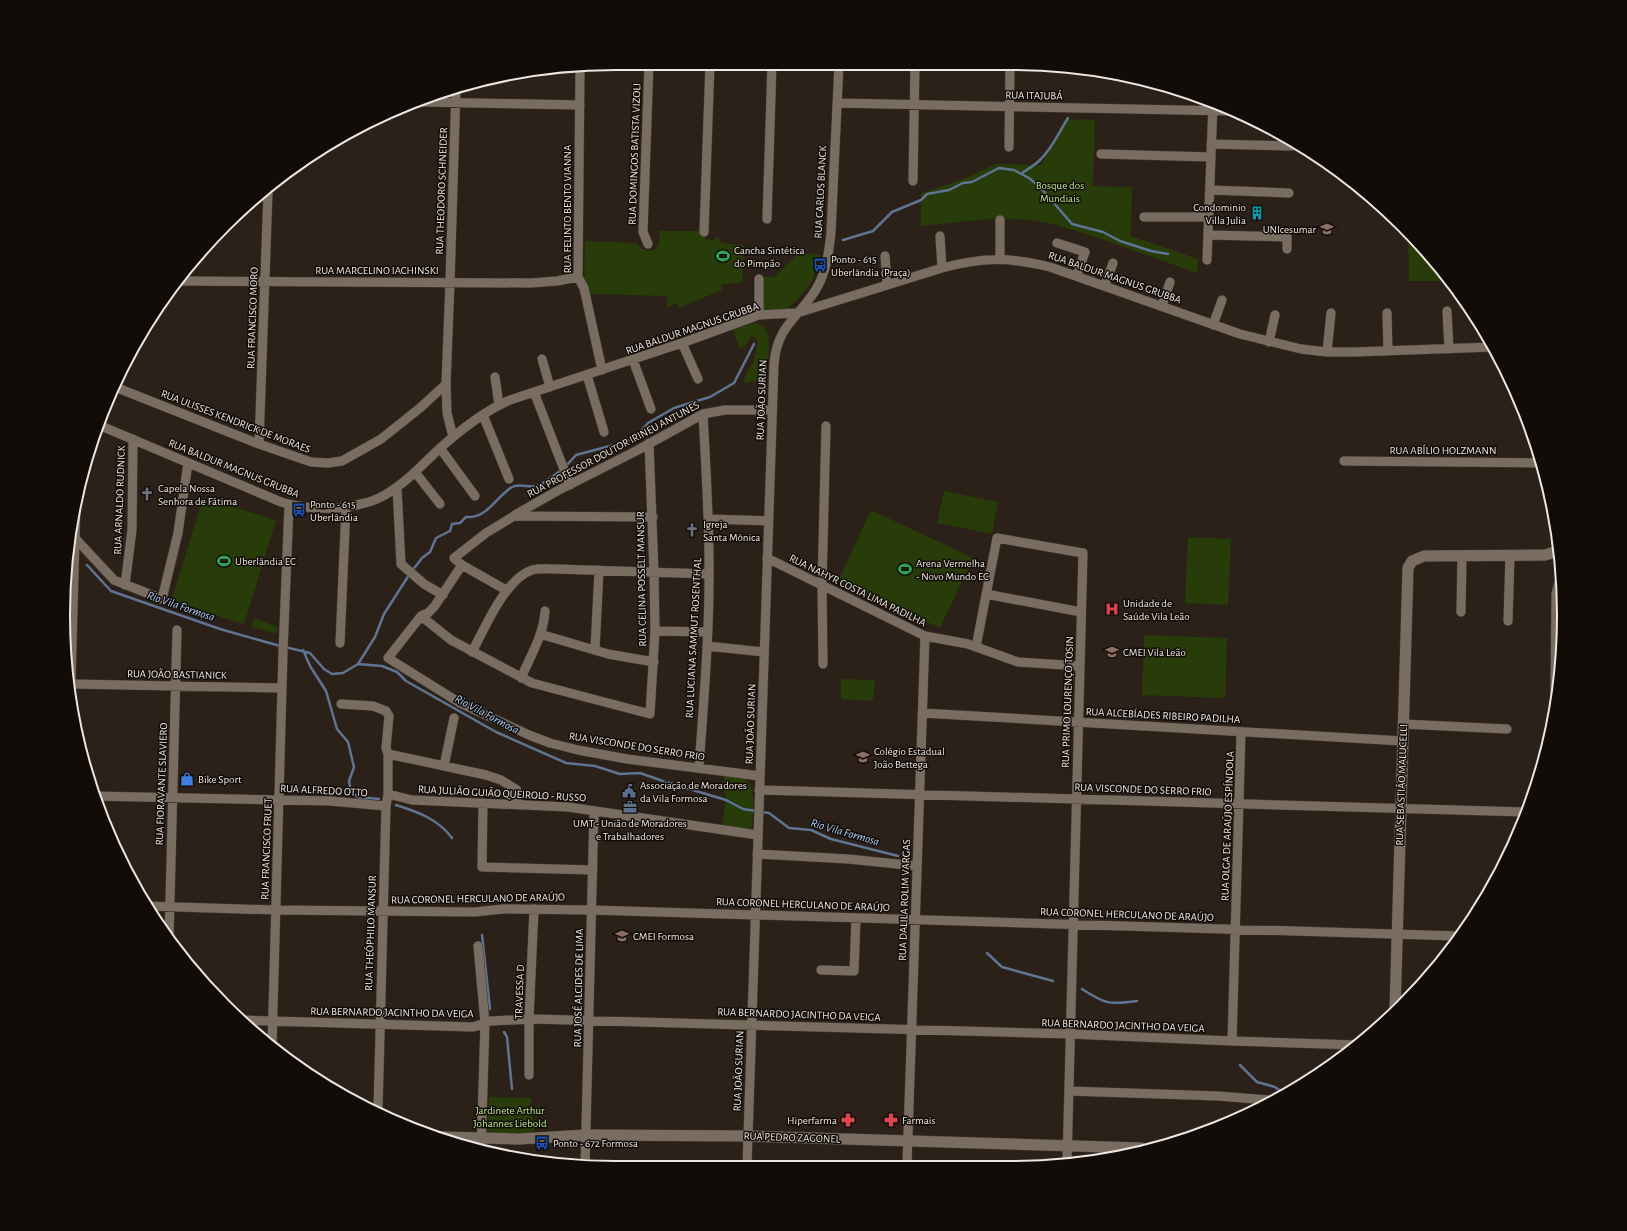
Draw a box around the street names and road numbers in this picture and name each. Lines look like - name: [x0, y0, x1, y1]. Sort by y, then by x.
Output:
- street label: RUA DOMINGOS BATISTA VIZOLI: [627, 83, 642, 225]
- street label: RUA ITAJUBÁ: [1005, 89, 1063, 102]
- street label: RUA THEODORO SCHNEIDER: [434, 127, 449, 255]
- street label: RUA FELINTO BENTO VIANNA: [562, 144, 573, 273]
- street label: RUA CARLOS BLANCK: [813, 144, 828, 239]
- street label: RUA BALDUR MAGNUS GRUBBA: [1047, 249, 1183, 306]
- street label: RUA MARCELINO IACHINSKI: [315, 265, 439, 276]
- street label: RUA FRANCISCO MORO: [245, 267, 260, 369]
- street label: RUA BALDUR MAGNUS GRUBBA: [624, 300, 761, 356]
- street label: RUA JOÃO SURIAN: [755, 359, 768, 441]
- street label: RUA ULISSES KENDRICK DE MORAES: [160, 388, 312, 455]
- street label: RUA PROFESSOR DOUTOR IRINEU ANTUNES: [525, 399, 701, 500]
- street label: RUA BALDUR MAGNUS GRUBBA: [167, 437, 301, 500]
- street label: RUA ARNALDO RUDNICK: [112, 444, 127, 555]
- street label: RUA ABÍLIO HOLZMANN: [1390, 444, 1496, 456]
- street label: RUA CELINA POSSELT MANSUR: [635, 511, 648, 647]
- street label: RUA NAHYR COSTA LIMA PADILHA: [788, 552, 929, 629]
- street label: RUA LUCIANA SAMMUT ROSENTHAL: [684, 557, 703, 719]
- street label: RUA PRIMO LOURENÇO TOSIN: [1060, 636, 1075, 768]
- street label: RUA JOÃO BASTIANICK: [127, 668, 228, 681]
- street label: RUA JOÃO SURIAN: [744, 683, 757, 765]
- street label: RUA ALCEBÍADES RIBEIRO PADILHA: [1085, 705, 1241, 725]
- street label: RUA FIORAVANTE SLAVIERO: [154, 722, 169, 846]
- street label: RUA SEBASTIÃO MALUCELLI: [1394, 724, 1409, 846]
- street label: RUA VISCONDE DO SERRO FRIO: [568, 730, 706, 763]
- street label: RUA OLGA DE ARAÚJO ESPÍNDOLA: [1218, 750, 1236, 901]
- street label: RUA VISCONDE DO SERRO FRIO: [1074, 782, 1212, 797]
- street label: RUA ALFREDO OTTO: [280, 783, 368, 798]
- street label: RUA JULIÃO GUIÃO QUEIROLO - RUSSO: [418, 784, 586, 803]
- street label: RUA FRANCISCO FRUET: [259, 797, 274, 900]
- street label: RUA DALILA ROLIM VARGAS: [897, 839, 912, 961]
- street label: RUA THEÓPHILO MANSUR: [362, 875, 378, 991]
- street label: RUA CORONEL HERCULANO DE ARAÚJO: [391, 890, 565, 906]
- street label: RUA CORONEL HERCULANO DE ARAÚJO: [716, 895, 890, 913]
- street label: RUA CORONEL HERCULANO DE ARAÚJO: [1040, 905, 1214, 923]
- street label: RUA JOSÉ ALCIDES DE LIMA: [571, 928, 585, 1047]
- street label: TRAVESSA D: [513, 964, 526, 1020]
- street label: RUA BERNARDO JACINTHO DA VEIGA: [310, 1006, 474, 1019]
- street label: RUA BERNARDO JACINTHO DA VEIGA: [717, 1006, 882, 1023]
- street label: RUA BERNARDO JACINTHO DA VEIGA: [1041, 1017, 1206, 1034]
- street label: RUA JOÃO SURIAN: [732, 1030, 745, 1112]
- street label: RUA PEDRO ZAGONEL: [743, 1130, 841, 1145]

